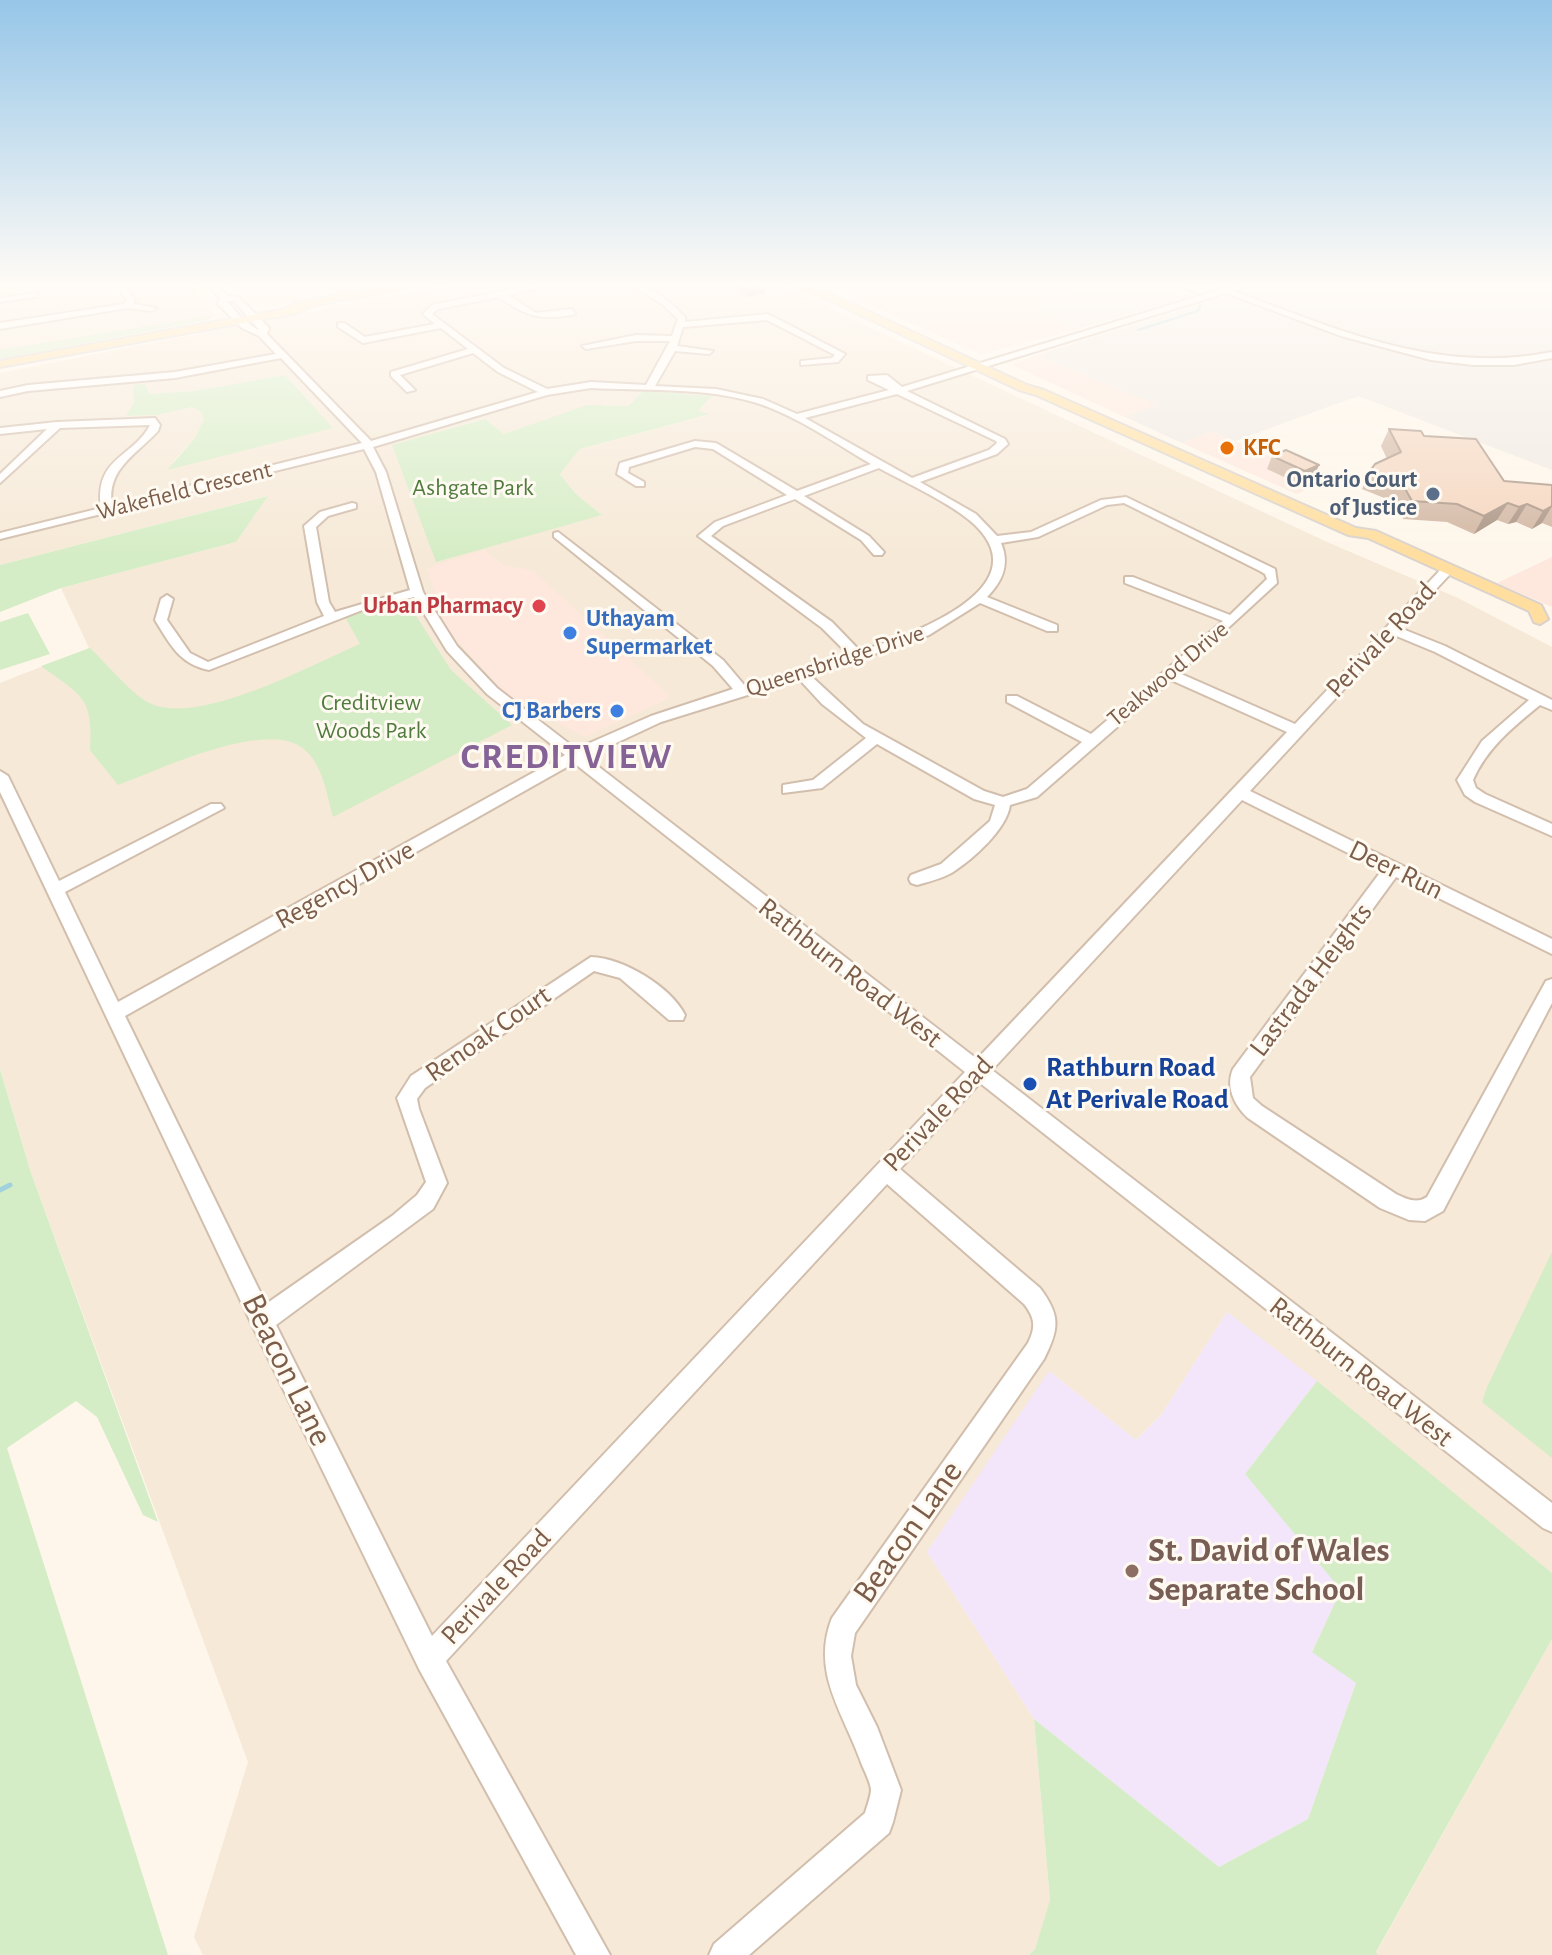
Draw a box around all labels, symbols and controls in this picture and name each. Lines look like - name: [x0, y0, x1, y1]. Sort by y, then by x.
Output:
- place label: KFC: [1243, 434, 1280, 462]
- marker: KFC: [1218, 439, 1236, 457]
- street label: Wakefield Crescent: [93, 455, 275, 527]
- place label: Ontario Court of Justice: [1287, 466, 1417, 522]
- park label: Ashgate Park: [412, 474, 534, 502]
- marker: Ontario Court of Justice: [1424, 485, 1442, 503]
- street label: Perivale Road: [1319, 575, 1443, 705]
- place label: Urban Pharmacy: [363, 592, 523, 620]
- marker: Urban Pharmacy: [530, 597, 548, 615]
- place label: Uthayam Supermarket: [586, 605, 712, 661]
- street label: Teakwood Drive: [1102, 615, 1234, 733]
- street label: Queensbridge Drive: [742, 619, 928, 703]
- marker: Uthayam Supermarket: [561, 624, 579, 642]
- park label: Creditview Woods Park: [316, 689, 426, 745]
- place label: CJ Barbers: [502, 697, 601, 725]
- marker: CJ Barbers: [608, 702, 626, 720]
- district label: CREDITVIEW: [461, 735, 673, 779]
- street label: Regency Drive: [270, 833, 420, 937]
- street label: Deer Run: [1343, 833, 1449, 907]
- street label: Rathburn Road West: [751, 891, 949, 1055]
- street label: Lastrada Heights: [1242, 897, 1380, 1063]
- street label: Renoak Court: [419, 978, 557, 1090]
- street label: Perivale Road: [876, 1049, 1000, 1179]
- place label: Rathburn Road At Perivale Road: [1046, 1051, 1229, 1117]
- marker: Rathburn Road At Perivale Road: [1021, 1075, 1039, 1093]
- street label: Beacon Lane: [233, 1287, 341, 1453]
- street label: Rathburn Road West: [1262, 1290, 1460, 1454]
- street label: Beacon Lane: [844, 1453, 972, 1611]
- street label: Perivale Road: [434, 1522, 558, 1652]
- place label: St. David of Wales Separate School: [1148, 1531, 1390, 1610]
- marker: St. David of Wales Separate School: [1123, 1562, 1141, 1580]

